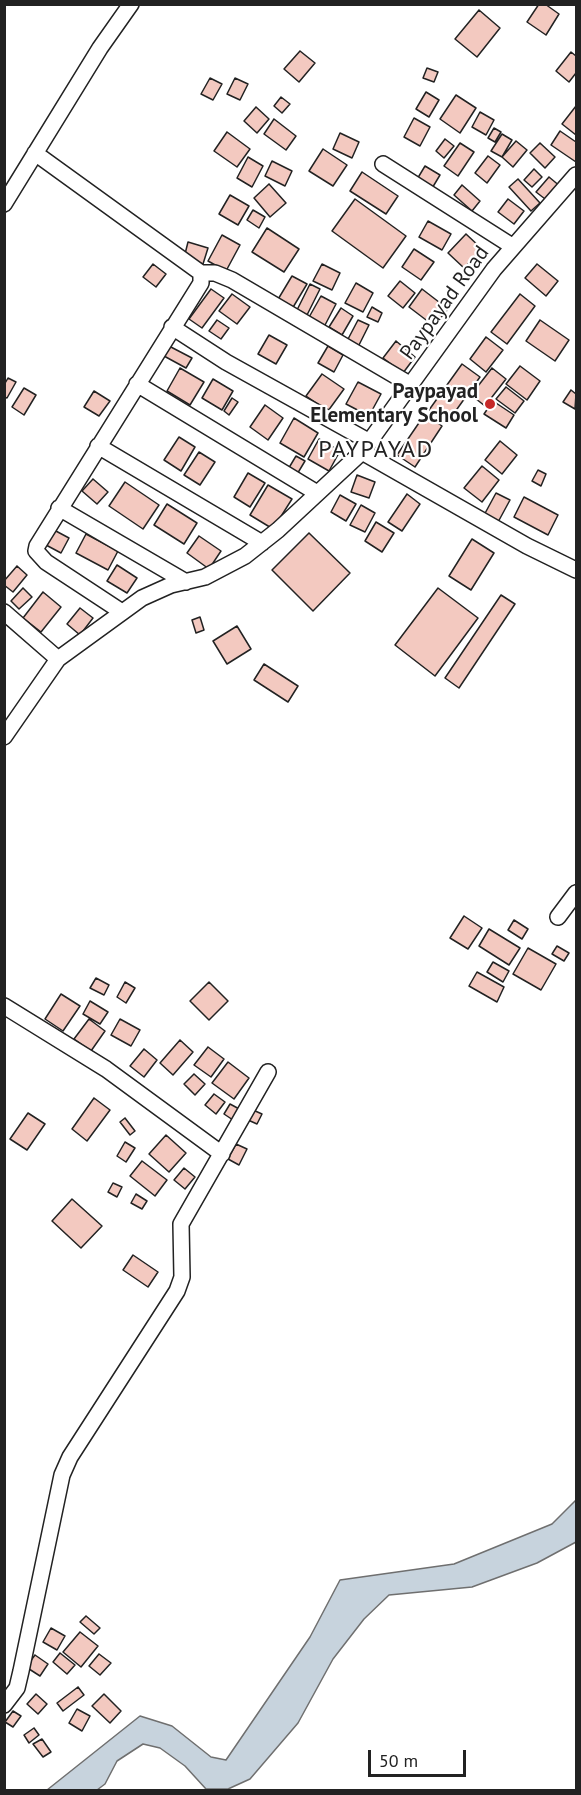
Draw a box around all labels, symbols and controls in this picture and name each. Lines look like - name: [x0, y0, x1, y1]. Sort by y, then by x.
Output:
- street label: Paypayad Road: [395, 241, 495, 365]
- place label: Paypayad Elementary School: [310, 379, 478, 429]
- marker: Paypayad Elementary School: [483, 397, 497, 411]
- district label: PAYPAYAD: [318, 436, 434, 464]
- scale bar: [371, 1738, 468, 1776]
- text: 50 m: [379, 1749, 418, 1772]

